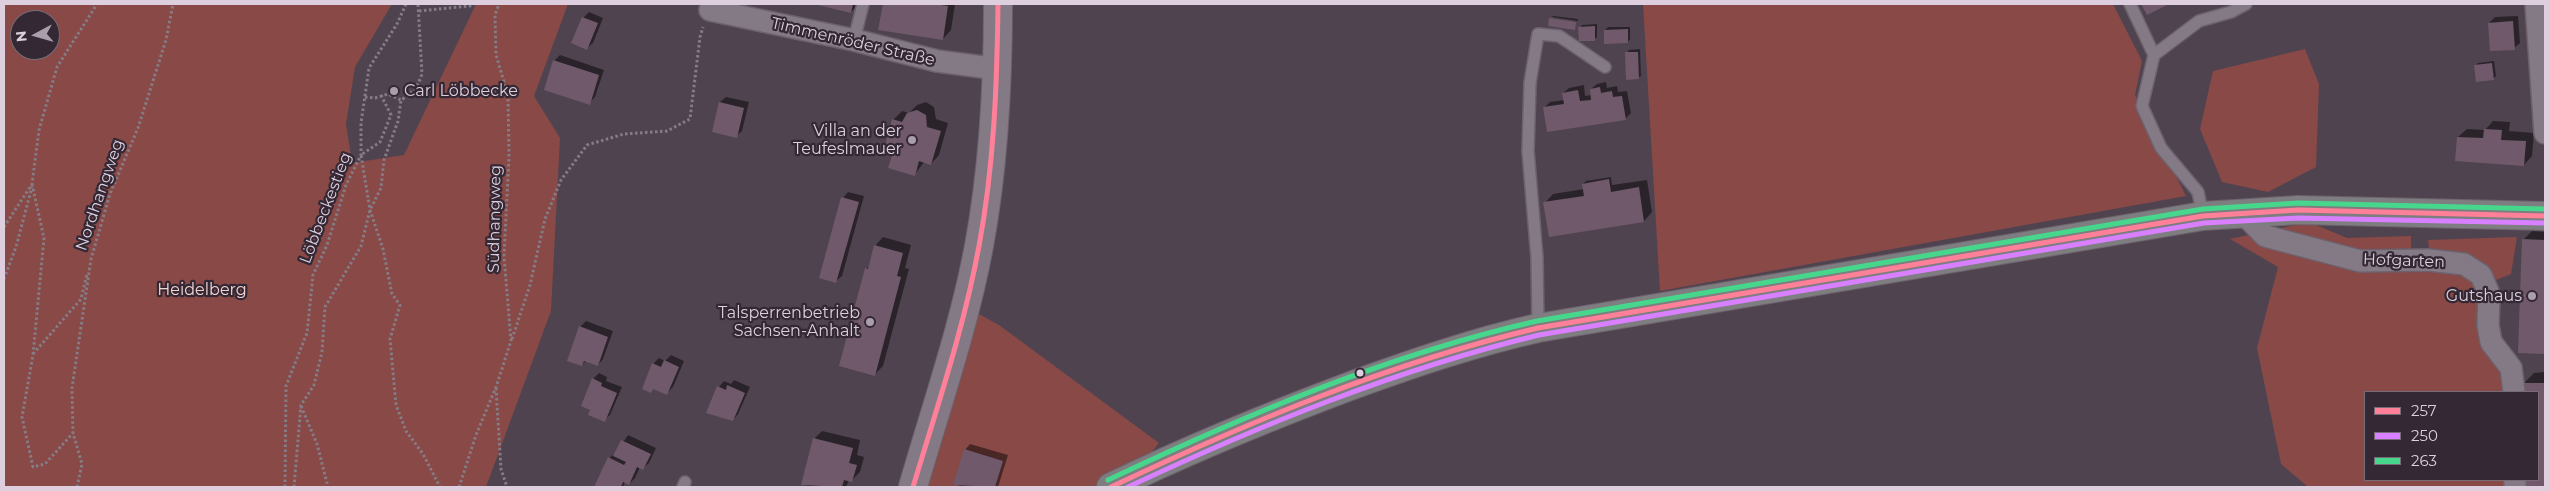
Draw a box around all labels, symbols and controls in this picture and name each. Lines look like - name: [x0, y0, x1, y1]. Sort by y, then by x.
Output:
- north arrow: [10, 10, 60, 60]
- street label: Timmenröder Straße: [769, 14, 937, 70]
- text: N: [12, 30, 31, 43]
- place label: Carl Löbbecke: [404, 81, 518, 101]
- marker: Carl Löbbecke: [388, 85, 400, 97]
- place label: Villa an der Teufeslmauer: [793, 121, 902, 159]
- marker: Villa an der Teufeslmauer: [906, 134, 918, 146]
- street label: Nordhangweg: [72, 137, 128, 253]
- street label: Löbbeckestieg: [296, 150, 356, 266]
- street label: Südhangweg: [484, 165, 506, 273]
- street label: Hofgarten: [2363, 250, 2445, 272]
- park label: Heidelberg: [157, 280, 247, 300]
- place label: Gutshaus: [2446, 286, 2522, 306]
- marker: Gutshaus: [2526, 290, 2538, 302]
- place label: Talsperrenbetrieb Sachsen-Anhalt: [718, 303, 860, 341]
- marker: Talsperrenbetrieb Sachsen-Anhalt: [864, 316, 876, 328]
- unlabelled marker: [1355, 368, 1365, 378]
- legend: [2364, 391, 2539, 481]
- text: 257: [2411, 401, 2437, 420]
- text: 250: [2411, 426, 2438, 445]
- text: 263: [2411, 451, 2437, 470]

